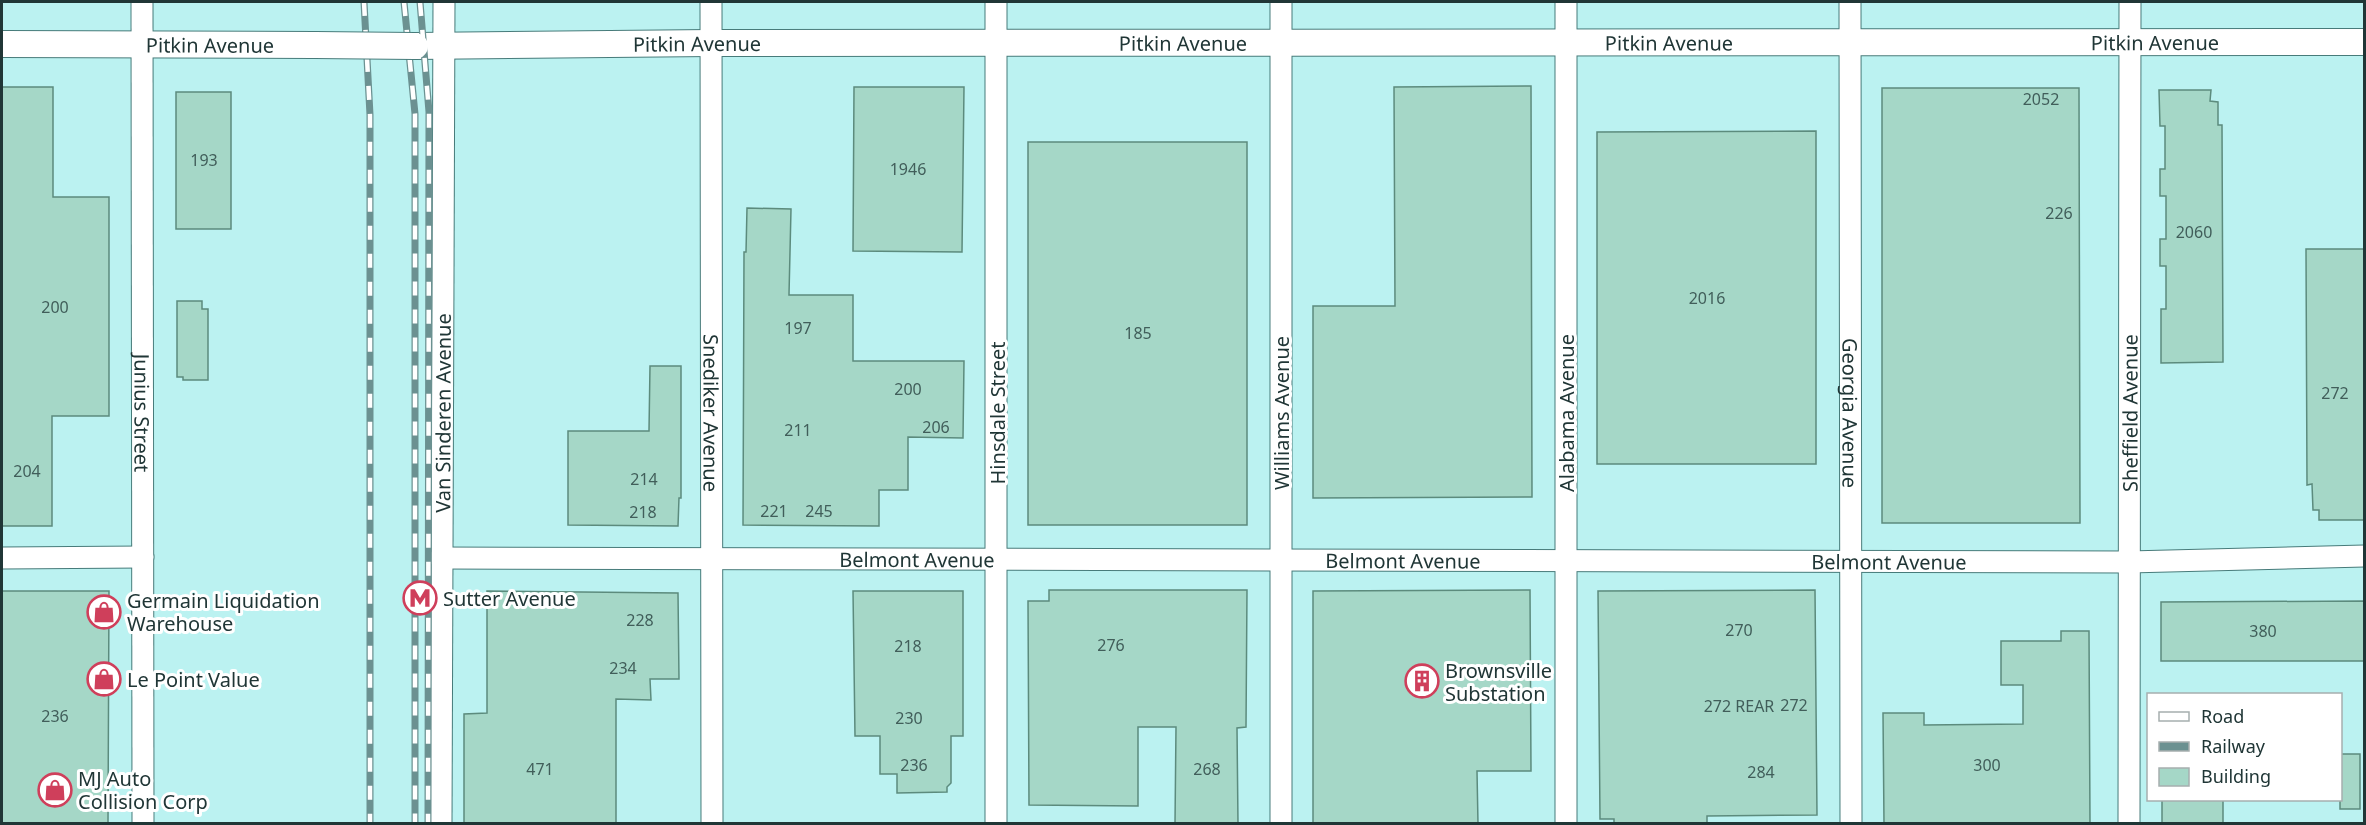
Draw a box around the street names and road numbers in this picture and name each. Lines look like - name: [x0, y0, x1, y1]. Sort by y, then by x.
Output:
- street label: Pitkin Avenue: [633, 29, 761, 57]
- street label: Pitkin Avenue: [1119, 29, 1247, 56]
- street label: Pitkin Avenue: [1605, 29, 1733, 56]
- street label: Pitkin Avenue: [2091, 29, 2219, 56]
- street label: Pitkin Avenue: [146, 31, 274, 58]
- street label: Van Sinderen Avenue: [429, 313, 456, 513]
- street label: Snediker Avenue: [698, 334, 725, 492]
- street label: Alabama Avenue: [1553, 334, 1580, 492]
- street label: Sheffield Avenue: [2116, 334, 2143, 492]
- street label: Williams Avenue: [1268, 336, 1295, 490]
- street label: Georgia Avenue: [1837, 338, 1864, 488]
- street label: Hinsdale Street: [984, 342, 1011, 484]
- street label: Junius Street: [129, 352, 156, 472]
- street label: Belmont Avenue: [839, 545, 995, 573]
- street label: Belmont Avenue: [1325, 547, 1481, 574]
- street label: Belmont Avenue: [1811, 548, 1967, 575]

